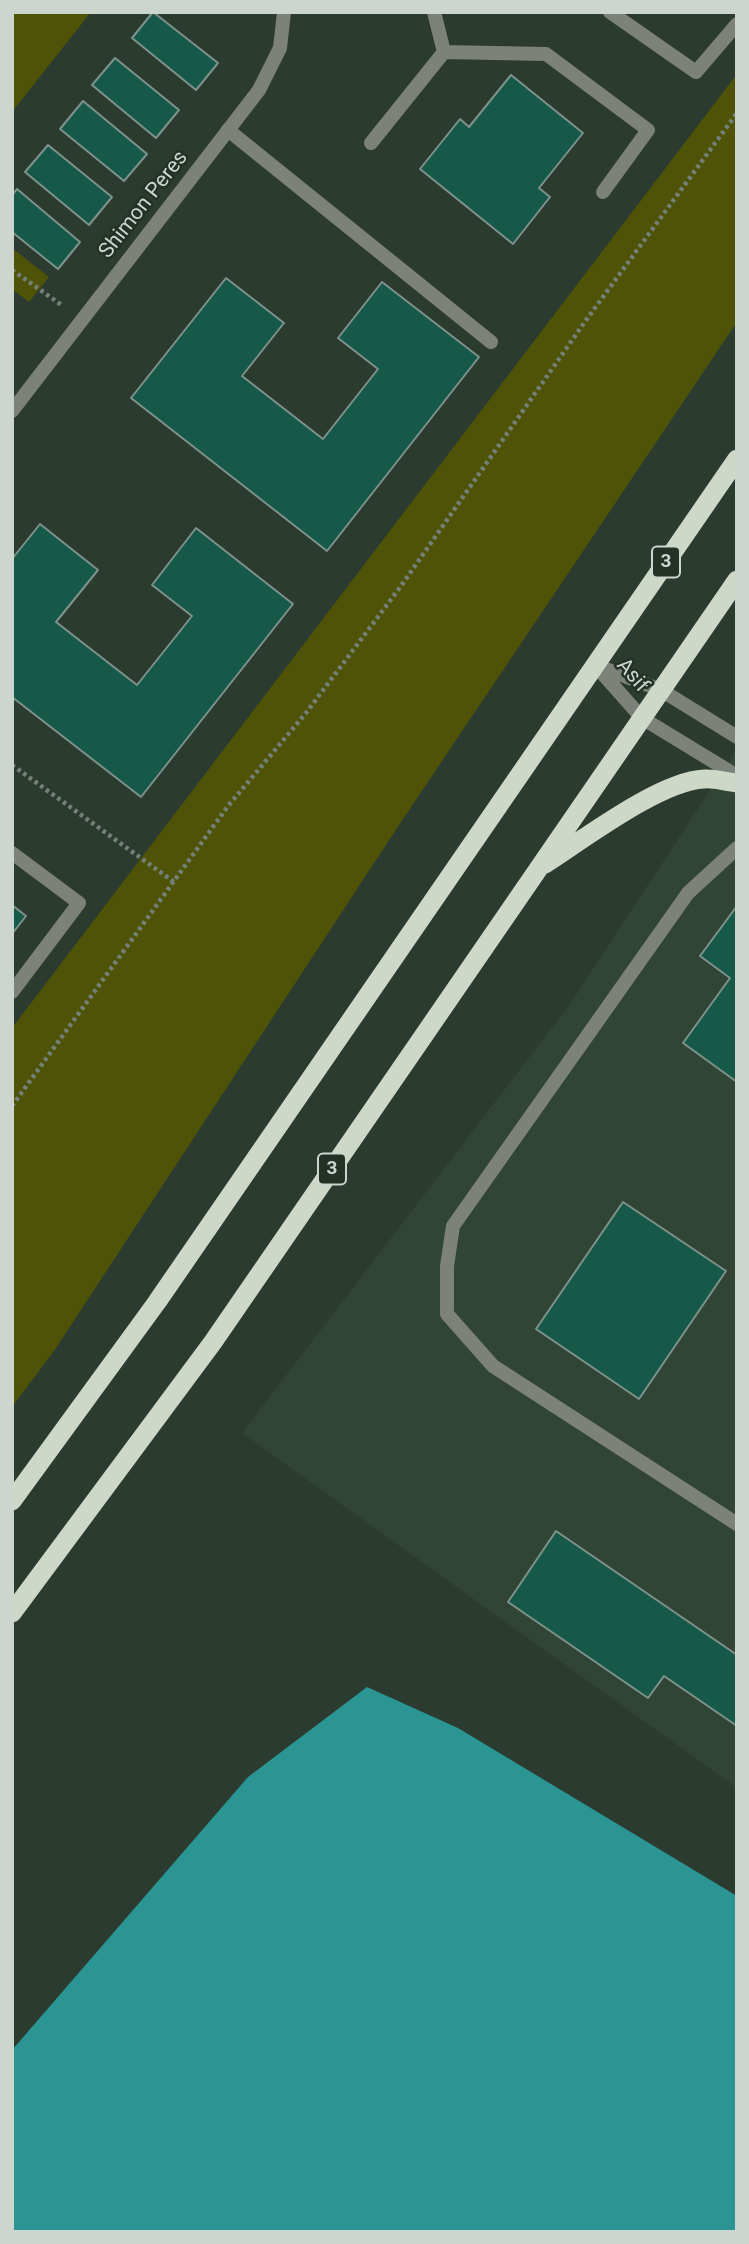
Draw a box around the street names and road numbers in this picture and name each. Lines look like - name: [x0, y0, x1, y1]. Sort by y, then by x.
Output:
- street label: Shimon Peres: [94, 146, 194, 264]
- road number: 3: [652, 547, 680, 578]
- street label: Asif: [610, 654, 654, 698]
- road number: 3: [318, 1154, 346, 1184]

